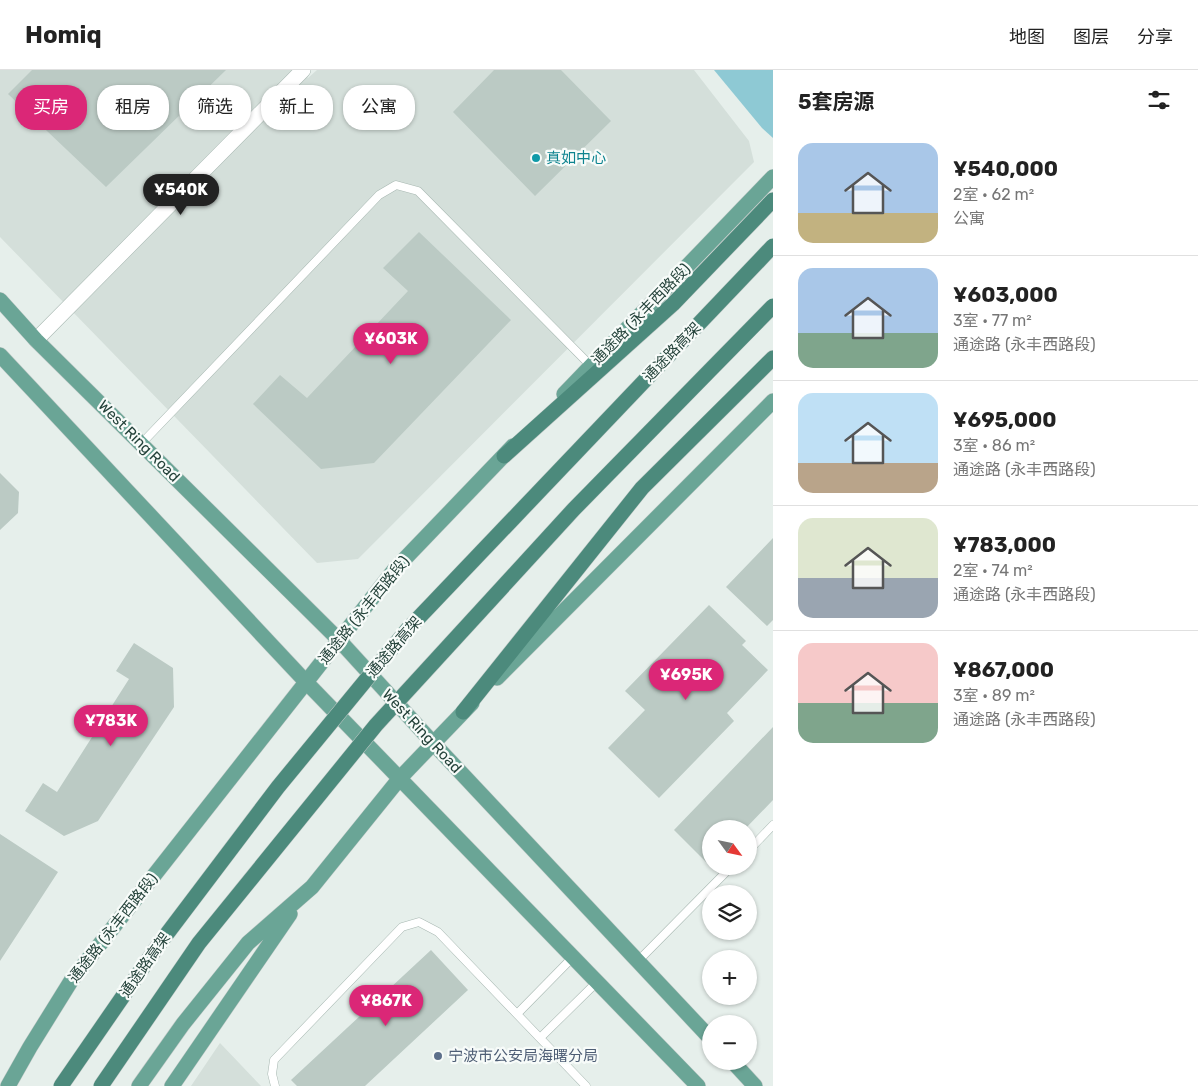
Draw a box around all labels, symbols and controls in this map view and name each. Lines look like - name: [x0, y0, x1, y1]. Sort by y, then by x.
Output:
- text: Homiq: [25, 21, 102, 49]
- text: 地图: [1009, 26, 1045, 48]
- text: 图层: [1073, 26, 1109, 48]
- text: 分享: [1137, 26, 1173, 48]
- chip: 买房: [15, 85, 87, 130]
- chip: 租房: [97, 85, 169, 130]
- chip: 筛选: [179, 85, 251, 130]
- chip: 新上: [261, 85, 333, 130]
- chip: 公寓: [343, 85, 415, 130]
- icon: filters: [1145, 86, 1173, 114]
- text: 5套房源: [798, 89, 875, 114]
- place label: 真如中心: [546, 149, 606, 167]
- marker: 真如中心: [530, 152, 542, 164]
- text: ¥540,000: [953, 156, 1058, 181]
- icon: home: [838, 163, 898, 223]
- pin: ¥540K: [146, 174, 216, 216]
- text: ¥540K: [154, 180, 208, 199]
- text: 2室 · 62 m²: [953, 185, 1034, 204]
- text: 公寓: [953, 209, 985, 228]
- street label: 通途路 (永丰西路段): [588, 260, 694, 368]
- text: ¥603,000: [953, 282, 1058, 307]
- icon: home: [838, 288, 898, 348]
- text: 3室 · 77 m²: [953, 311, 1032, 330]
- street label: 通途路高架: [639, 319, 705, 385]
- pin: ¥603K: [356, 322, 426, 365]
- text: ¥603K: [364, 329, 418, 348]
- text: 通途路 (永丰西路段): [953, 335, 1096, 354]
- street label: West Ring Road: [94, 396, 184, 486]
- text: ¥695,000: [953, 407, 1057, 432]
- icon: home: [838, 413, 898, 473]
- text: 3室 · 86 m²: [953, 436, 1035, 455]
- text: 通途路 (永丰西路段): [953, 460, 1096, 479]
- text: ¥783,000: [953, 532, 1056, 557]
- icon: home: [838, 538, 898, 598]
- street label: 通途路 (永丰西路段): [315, 552, 413, 668]
- text: 2室 · 74 m²: [953, 561, 1033, 580]
- text: 通途路 (永丰西路段): [953, 585, 1096, 604]
- street label: 通途路高架: [363, 613, 425, 681]
- text: ¥867,000: [953, 657, 1054, 682]
- pin: ¥695K: [651, 658, 721, 701]
- icon: home: [838, 663, 898, 723]
- text: ¥695K: [660, 665, 712, 684]
- street label: West Ring Road: [379, 685, 465, 777]
- text: 3室 · 89 m²: [953, 686, 1035, 705]
- pin: ¥783K: [76, 704, 146, 747]
- text: 通途路 (永丰西路段): [953, 710, 1096, 729]
- text: ¥783K: [85, 711, 137, 730]
- north arrow: [702, 820, 758, 875]
- map controls: [702, 820, 757, 1070]
- street label: 通途路 (永丰西路段): [65, 870, 161, 986]
- button: layers: [702, 885, 757, 940]
- street label: 通途路高架: [116, 929, 174, 1001]
- button: +: [702, 950, 757, 1005]
- pin: ¥867K: [351, 984, 421, 1027]
- text: ¥867K: [360, 991, 412, 1010]
- button: −: [702, 1015, 757, 1070]
- place label: 宁波市公安局海曙分局: [448, 1047, 598, 1065]
- marker: 宁波市公安局海曙分局: [432, 1050, 444, 1062]

